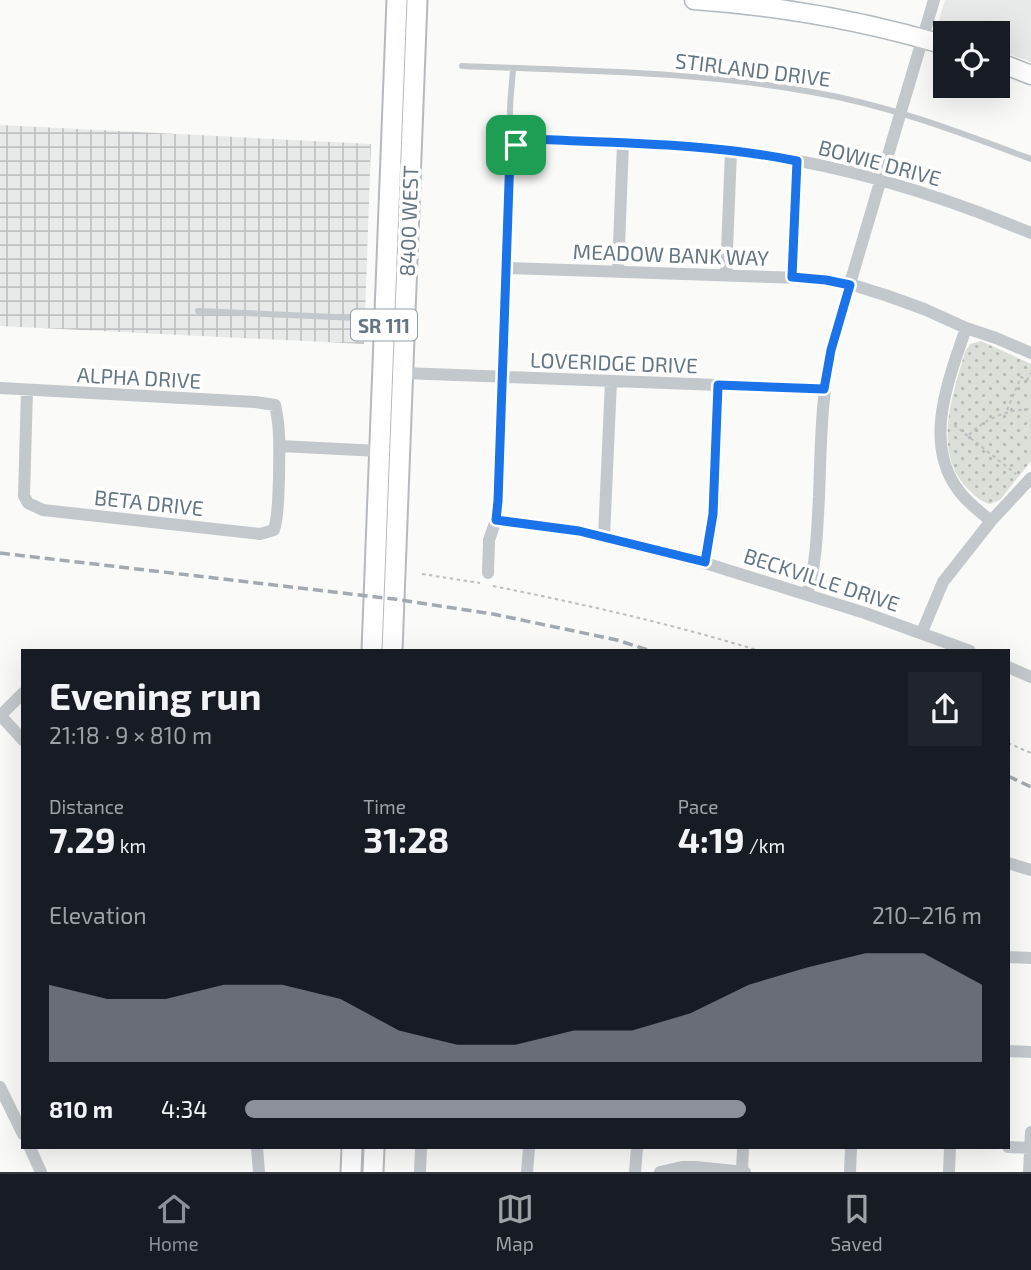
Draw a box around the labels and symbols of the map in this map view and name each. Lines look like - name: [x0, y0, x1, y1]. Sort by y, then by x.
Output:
- street label: STIRLAND DRIVE: [674, 47, 832, 91]
- pin: [486, 115, 546, 175]
- street label: BOWIE DRIVE: [816, 134, 944, 190]
- street label: 8400 WEST: [394, 165, 422, 277]
- street label: MEADOW BANK WAY: [572, 238, 770, 270]
- road number: SR 111: [351, 310, 417, 340]
- street label: LOVERIDGE DRIVE: [530, 347, 698, 377]
- street label: ALPHA DRIVE: [76, 361, 202, 393]
- street label: BETA DRIVE: [93, 484, 205, 520]
- street label: BECKVILLE DRIVE: [741, 542, 903, 616]

